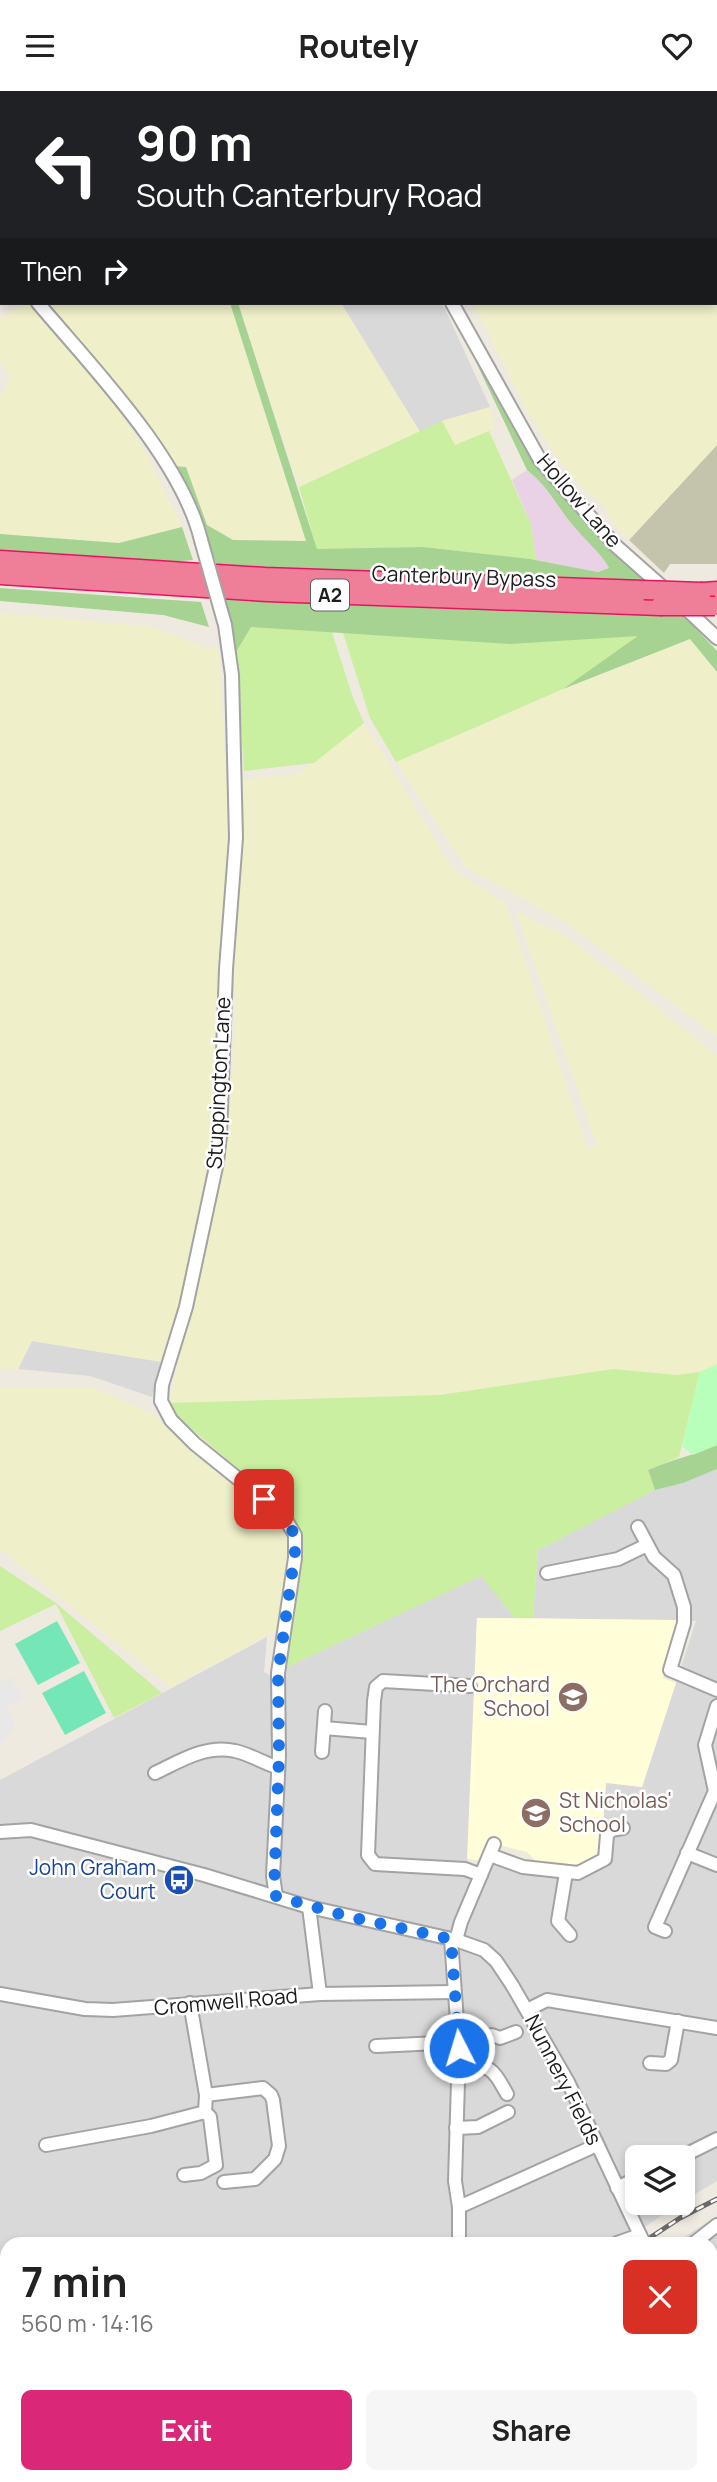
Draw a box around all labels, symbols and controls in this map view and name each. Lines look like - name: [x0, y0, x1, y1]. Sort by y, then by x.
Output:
- text: Routely: [298, 24, 419, 68]
- icon: menu: [21, 27, 59, 65]
- icon: heart: [658, 27, 696, 65]
- text: 90 m: [136, 109, 253, 176]
- icon: left: [21, 119, 112, 210]
- text: South Canterbury Road: [136, 173, 482, 217]
- icon: right: [96, 252, 134, 290]
- text: Then: [21, 253, 82, 289]
- street label: Hollow Lane: [531, 447, 628, 553]
- street label: Canterbury Bypass: [371, 559, 557, 593]
- road number: A2: [311, 580, 349, 611]
- street label: Stuppington Lane: [200, 996, 237, 1170]
- pin: [234, 1469, 294, 1529]
- icon: arrive: [245, 1480, 283, 1518]
- place label: The Orchard School: [430, 1670, 550, 1722]
- school or university icon: The Orchard School: [556, 1680, 590, 1714]
- place label: St Nicholas' School: [559, 1786, 672, 1838]
- school or university icon: St Nicholas' School: [519, 1796, 553, 1830]
- place label: John Graham Court: [29, 1853, 156, 1905]
- bus stop icon: John Graham Court: [162, 1863, 196, 1897]
- street label: Cromwell Road: [153, 1981, 299, 2021]
- street label: Nunnery Fields: [519, 2010, 609, 2150]
- position arrow: [422, 2011, 496, 2085]
- map controls: [625, 2145, 695, 2215]
- button: layers: [625, 2145, 695, 2215]
- text: 7 min: [21, 2252, 128, 2310]
- button: close: [623, 2260, 697, 2334]
- text: 560 m · 14:16: [21, 2307, 154, 2339]
- button: Exit: [21, 2390, 352, 2470]
- button: Share: [366, 2390, 697, 2470]

